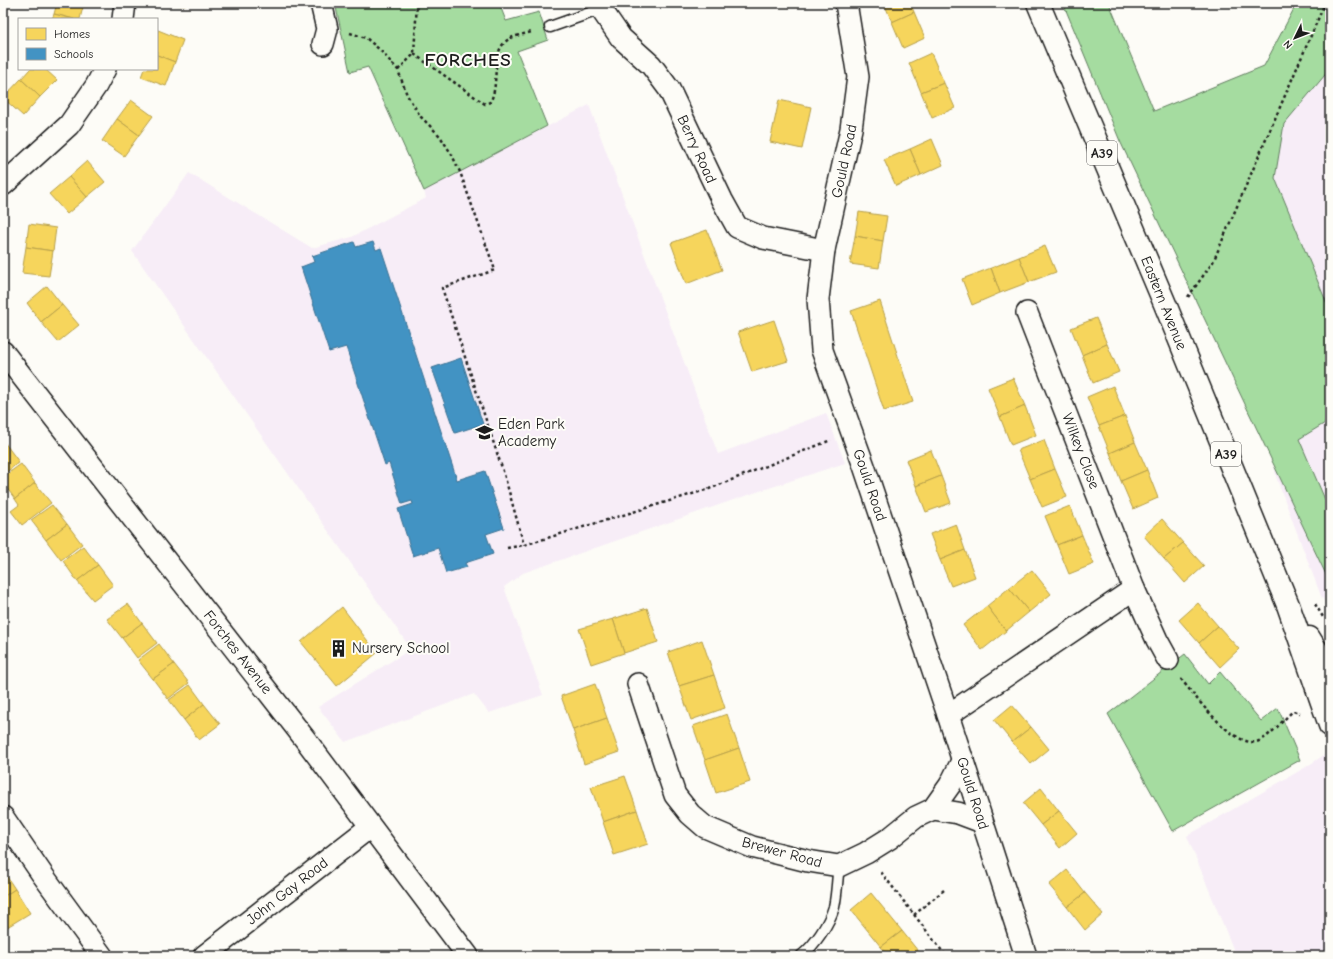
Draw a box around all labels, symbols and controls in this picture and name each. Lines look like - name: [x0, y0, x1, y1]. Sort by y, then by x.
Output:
- legend: [18, 18, 158, 70]
- north arrow: [1275, 18, 1315, 58]
- text: Homes: [54, 27, 90, 41]
- text: N: [1281, 37, 1295, 52]
- text: Schools: [54, 47, 93, 61]
- district label: FORCHES: [424, 49, 512, 71]
- street label: Berry Road: [673, 112, 721, 186]
- street label: Gould Road: [827, 122, 861, 200]
- road number: A39: [1087, 141, 1117, 165]
- street label: Eastern Avenue: [1137, 254, 1191, 353]
- street label: Wilkey Close: [1058, 410, 1104, 492]
- place label: Eden Park Academy: [498, 415, 565, 450]
- school or university icon: Eden Park Academy: [475, 423, 495, 443]
- road number: A39: [1211, 442, 1241, 466]
- street label: Gould Road: [849, 447, 891, 523]
- street label: Forches Avenue: [200, 607, 276, 698]
- building icon: Nursery School: [329, 638, 349, 658]
- place label: Nursery School: [352, 639, 450, 657]
- street label: Gould Road: [953, 755, 993, 831]
- street label: Brewer Road: [740, 833, 824, 871]
- street label: John Gay Road: [243, 854, 331, 928]

